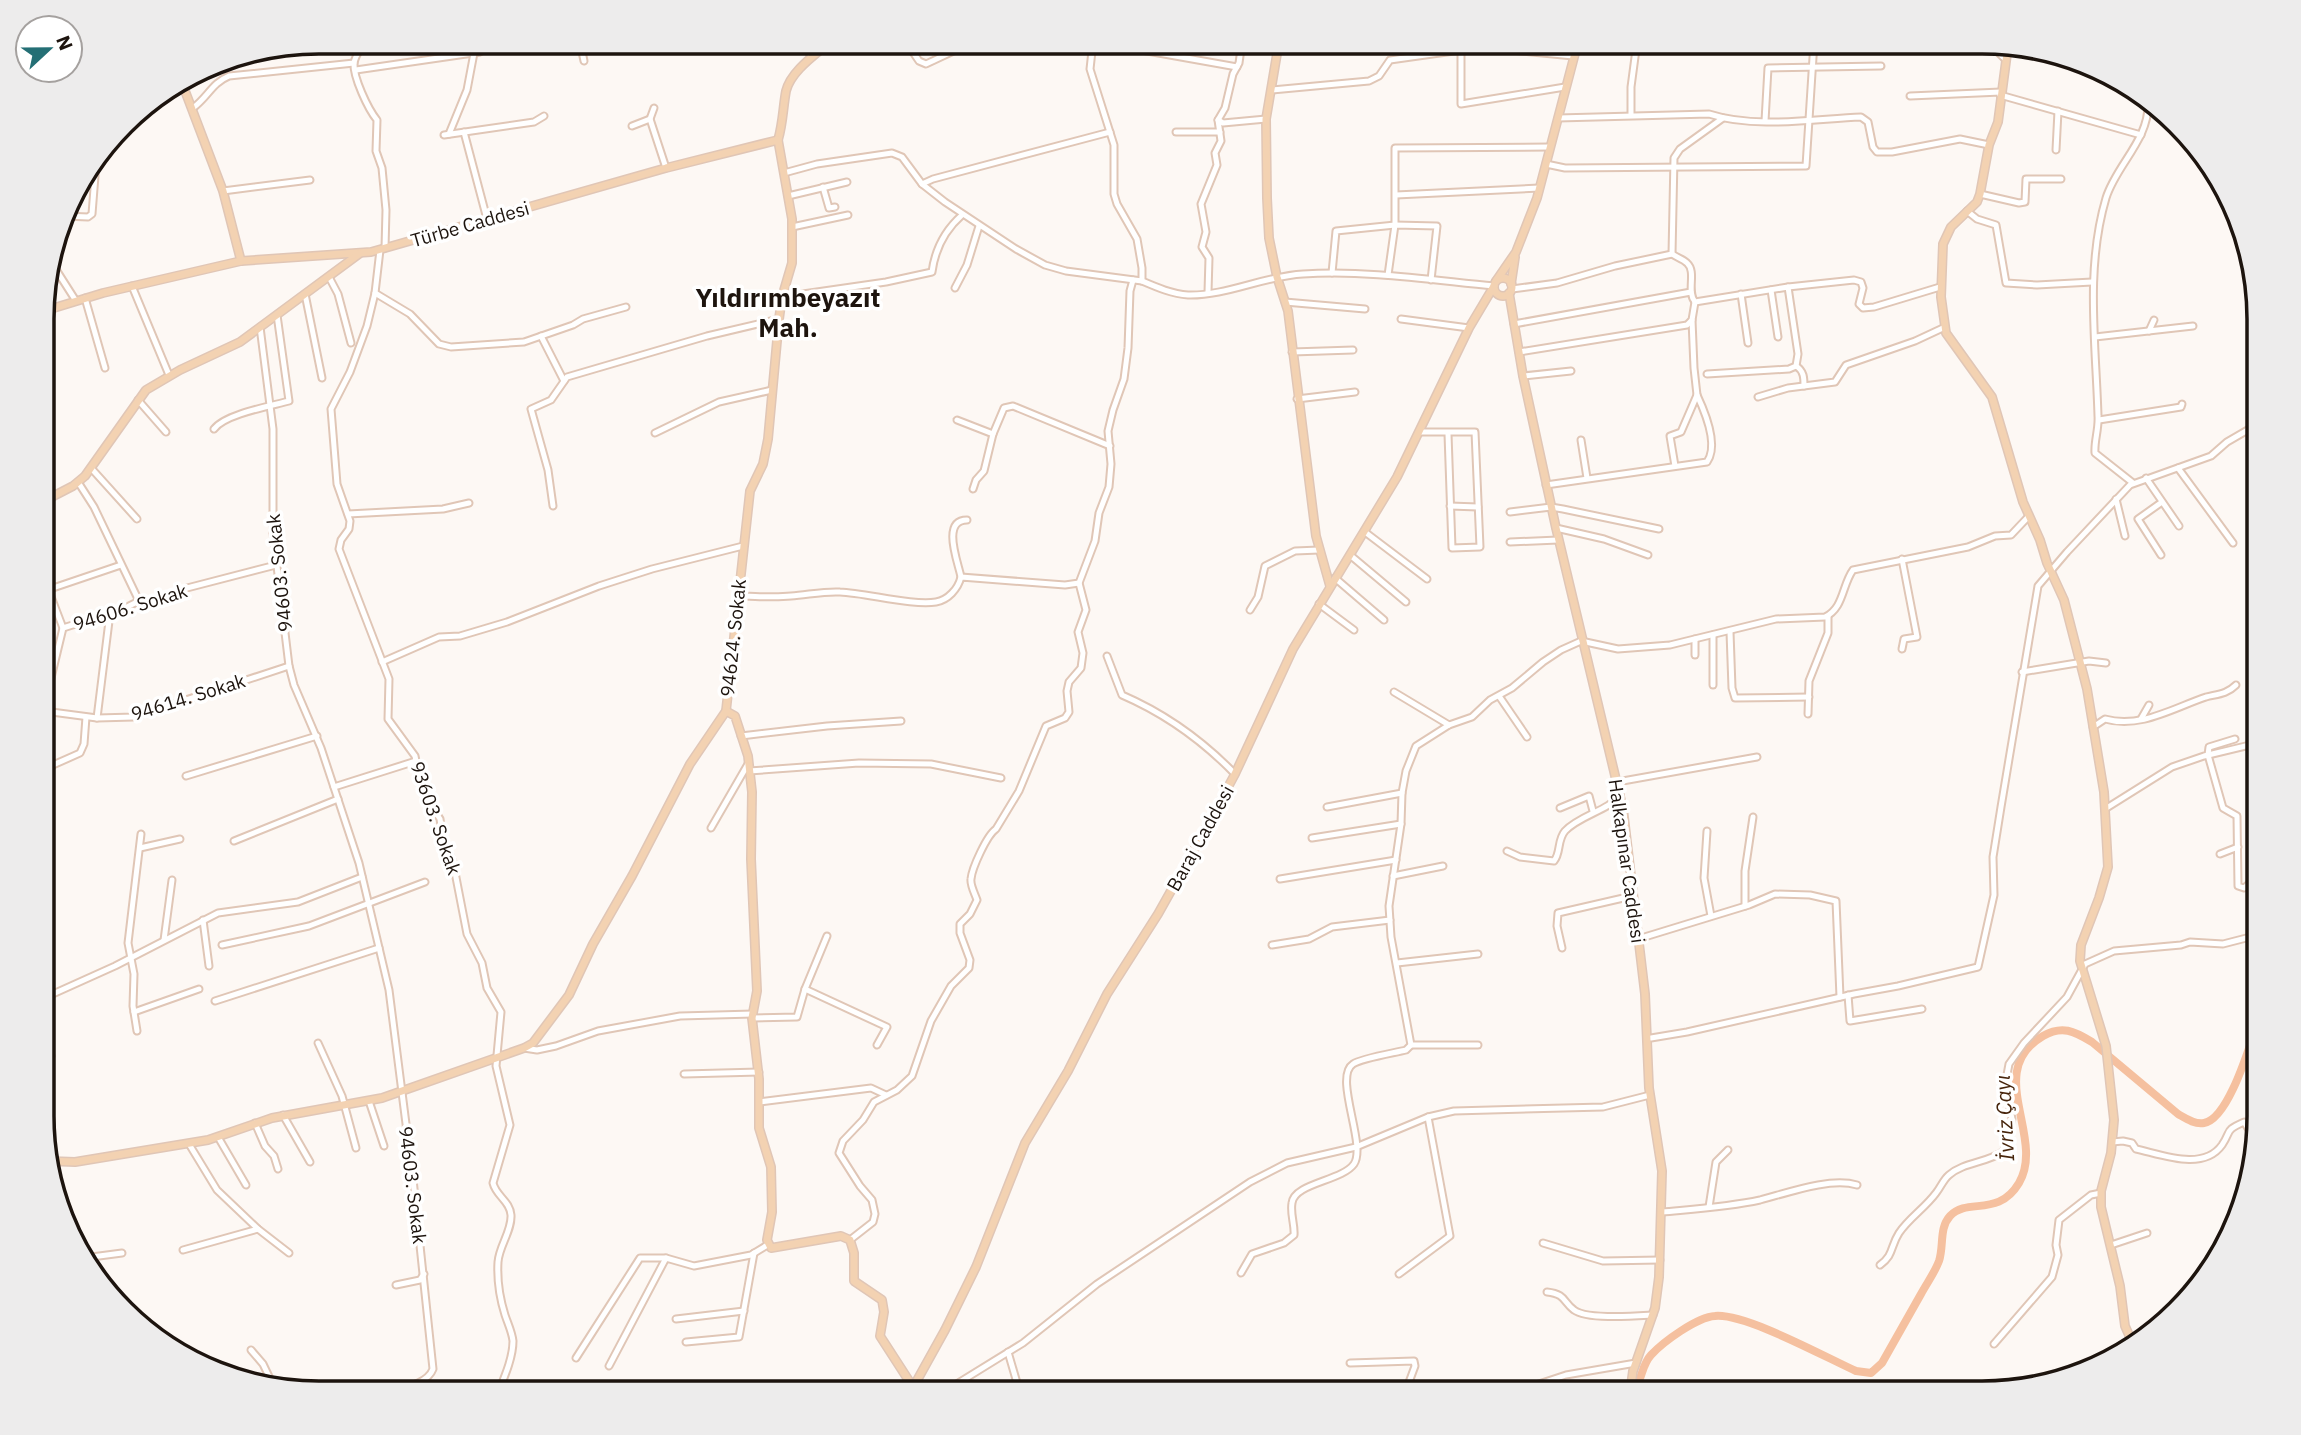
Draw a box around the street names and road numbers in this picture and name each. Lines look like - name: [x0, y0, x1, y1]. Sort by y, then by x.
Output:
- street label: Türbe Caddesi: [408, 196, 532, 252]
- street label: 94603. Sokak: [261, 513, 297, 633]
- street label: 94606. Sokak: [70, 578, 190, 636]
- street label: 94624. Sokak: [715, 578, 751, 698]
- street label: 94614. Sokak: [128, 668, 248, 726]
- street label: 93603. Sokak: [405, 758, 467, 878]
- street label: Halkapınar Caddesi: [1604, 777, 1650, 945]
- street label: Baraj Caddesi: [1161, 781, 1239, 895]
- street label: 94603. Sokak: [394, 1125, 432, 1245]

